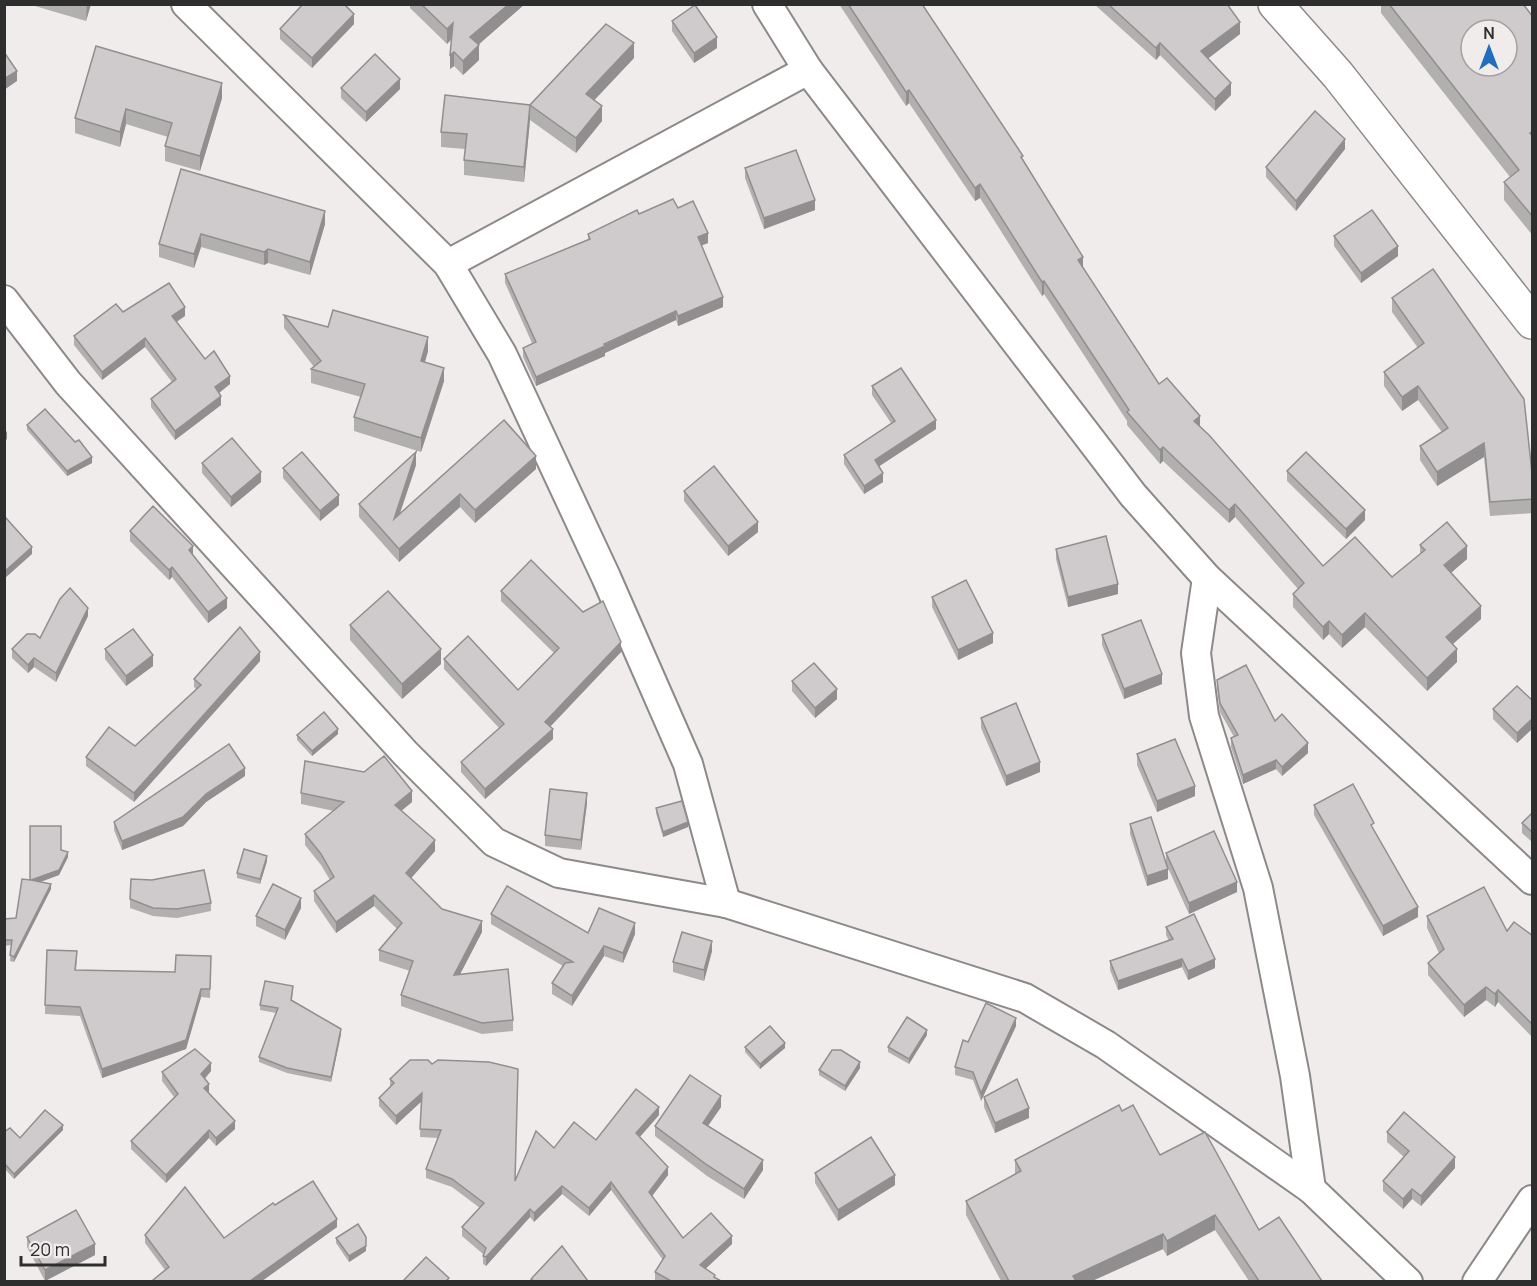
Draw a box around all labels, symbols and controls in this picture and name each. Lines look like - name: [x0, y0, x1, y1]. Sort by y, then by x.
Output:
- north arrow: [1459, 18, 1519, 78]
- text: N: [1483, 22, 1495, 44]
- scale bar: [21, 1229, 105, 1267]
- text: 20 m: [30, 1237, 70, 1261]

